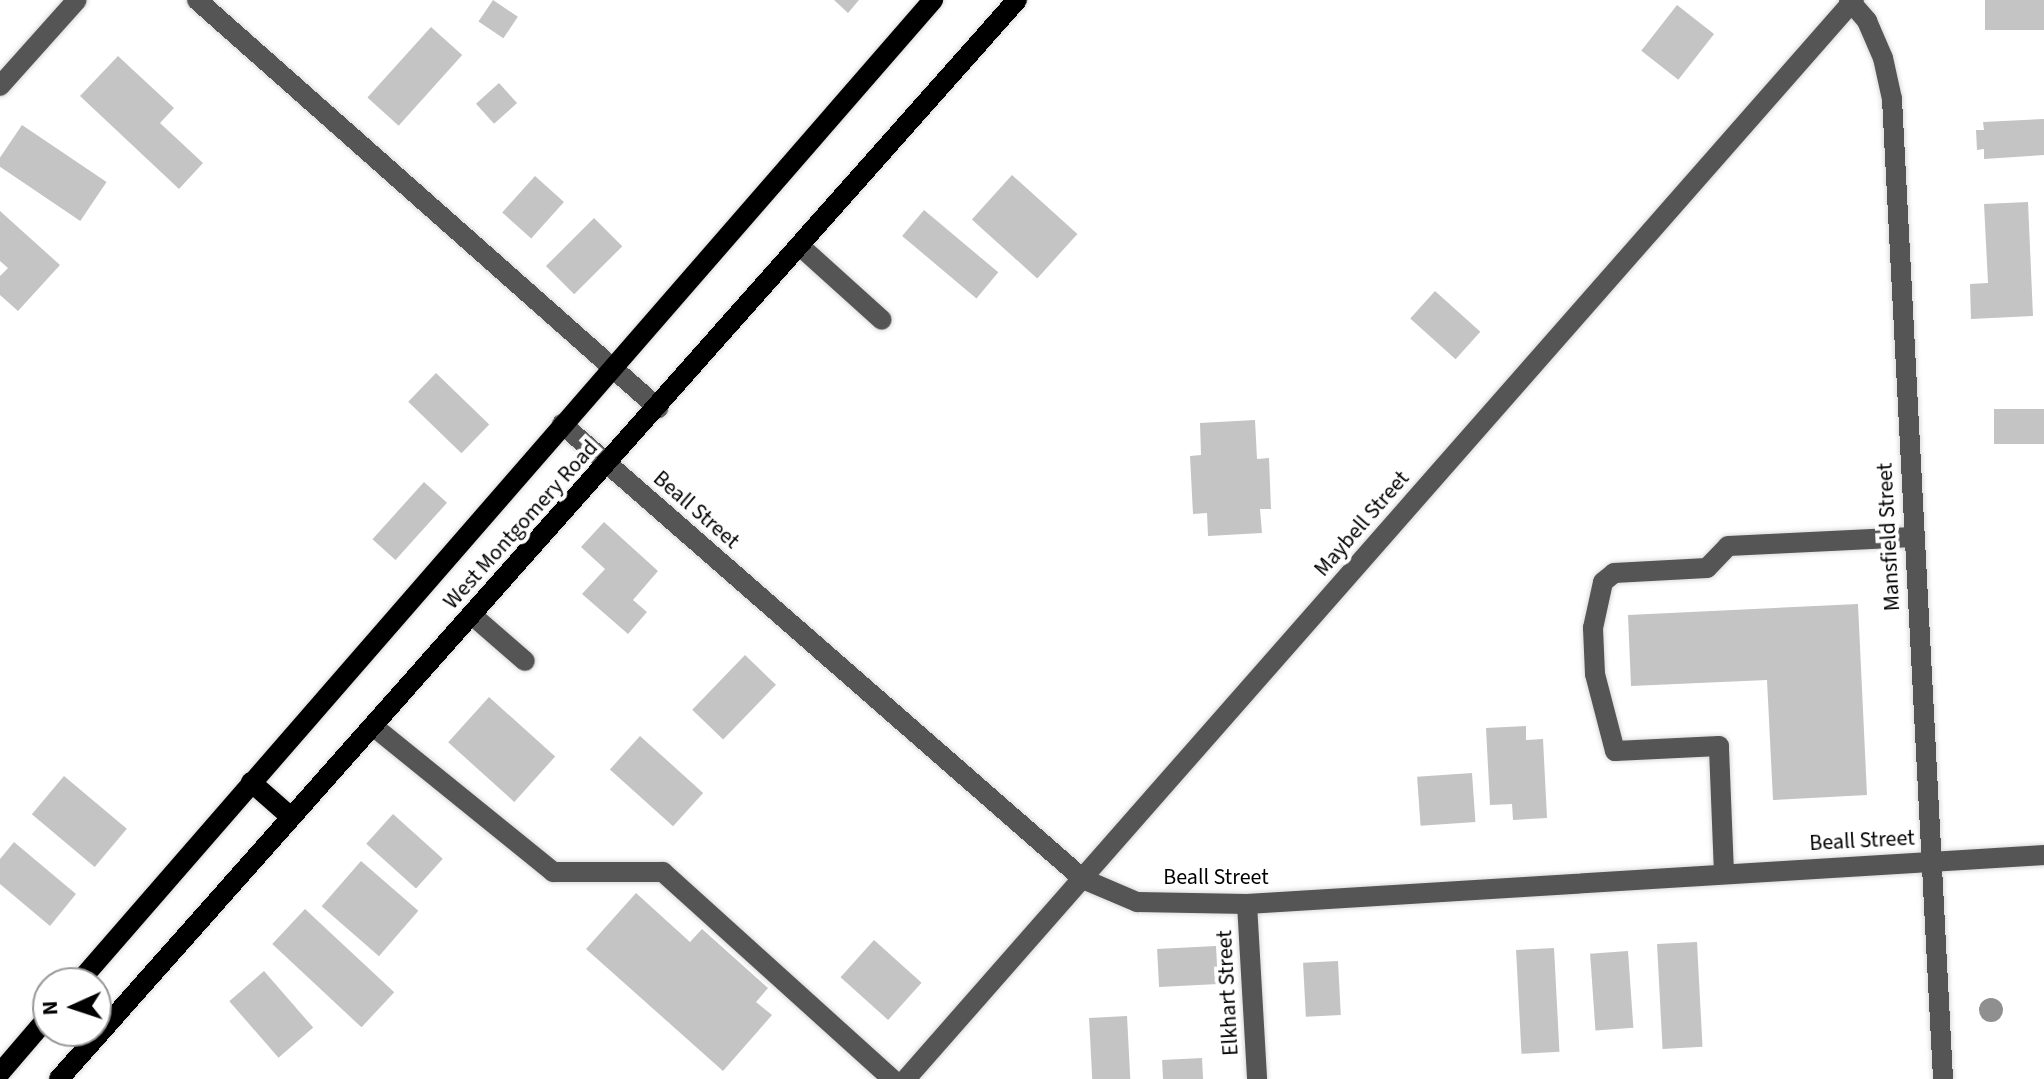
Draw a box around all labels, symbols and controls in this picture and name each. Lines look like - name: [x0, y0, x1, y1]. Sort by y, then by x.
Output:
- street label: West Montgomery Road: [438, 435, 604, 615]
- street label: Mansfield Street: [1872, 462, 1906, 612]
- street label: Beall Street: [648, 465, 744, 555]
- street label: Maybell Street: [1309, 466, 1415, 582]
- street label: Beall Street: [1809, 825, 1915, 857]
- street label: Beall Street: [1163, 865, 1269, 891]
- street label: Elkhart Street: [1212, 930, 1244, 1056]
- north arrow: [32, 967, 112, 1047]
- text: N: [34, 1000, 66, 1016]

